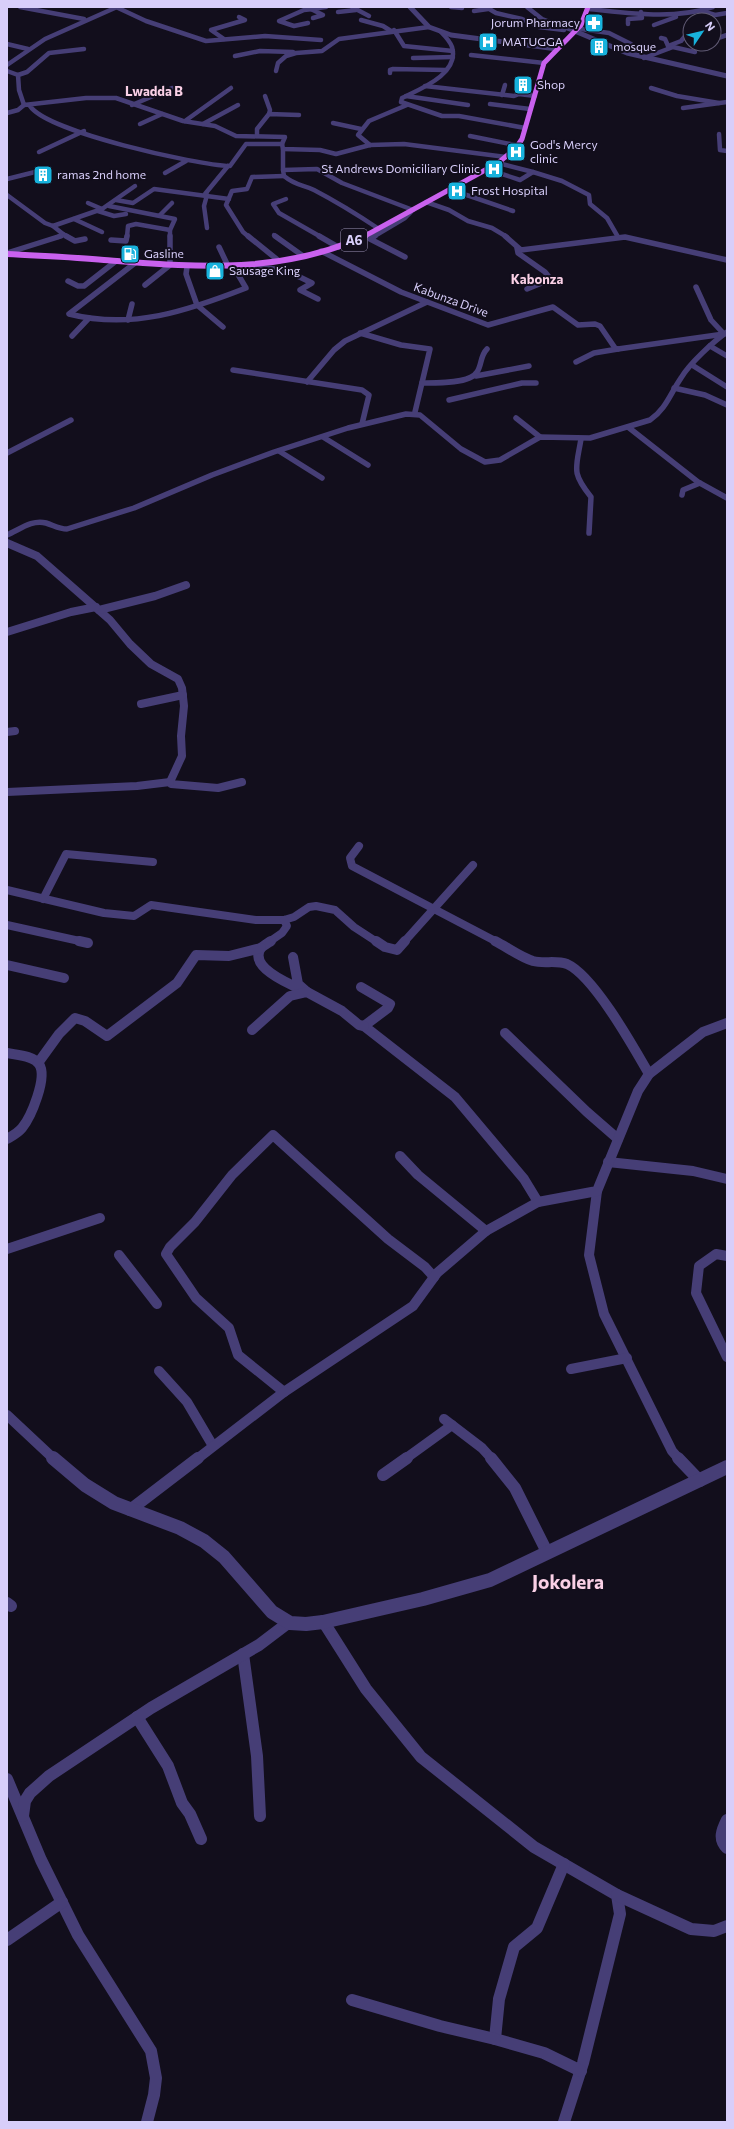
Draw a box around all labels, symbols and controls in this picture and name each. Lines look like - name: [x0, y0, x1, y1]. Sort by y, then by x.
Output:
- pharmacy icon: Jorum Pharmacy: [583, 12, 605, 34]
- north arrow: [682, 12, 722, 52]
- place label: Jorum Pharmacy: [491, 15, 580, 30]
- text: N: [703, 19, 718, 33]
- hospital icon: MATUGGA: [477, 31, 499, 53]
- place label: MATUGGA: [502, 34, 563, 48]
- building icon: mosque: [588, 36, 610, 58]
- place label: mosque: [613, 39, 656, 53]
- building icon: Shop: [512, 74, 534, 96]
- place label: Shop: [537, 77, 565, 91]
- district label: Lwadda B: [125, 83, 183, 99]
- place label: God's Mercy clinic: [530, 137, 598, 165]
- hospital icon: God's Mercy clinic: [505, 141, 527, 163]
- hospital icon: St Andrews Domiciliary Clinic: [483, 158, 505, 180]
- place label: St Andrews Domiciliary Clinic: [321, 161, 480, 175]
- building icon: ramas 2nd home: [32, 164, 54, 186]
- place label: ramas 2nd home: [57, 167, 146, 181]
- hospital icon: Frost Hospital: [446, 180, 468, 202]
- place label: Frost Hospital: [471, 183, 548, 197]
- road number: A6: [341, 229, 367, 251]
- fuel station icon: Gasline: [119, 243, 141, 265]
- place label: Gasline: [144, 246, 184, 260]
- shop icon: Sausage King: [204, 260, 226, 282]
- place label: Sausage King: [229, 263, 301, 277]
- district label: Kabonza: [511, 271, 563, 287]
- street label: Kabunza Drive: [412, 279, 491, 319]
- district label: Jokolera: [532, 1570, 604, 1593]

